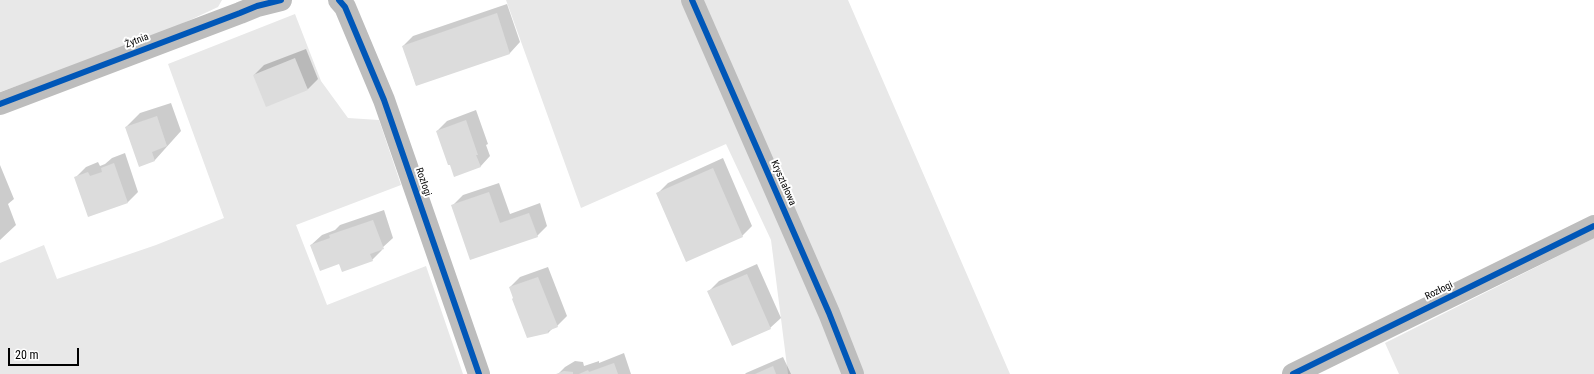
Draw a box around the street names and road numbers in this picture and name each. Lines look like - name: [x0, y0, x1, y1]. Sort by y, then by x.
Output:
- street label: Żytnia: [124, 31, 150, 51]
- street label: Kryształowa: [768, 159, 798, 207]
- street label: Rozłogi: [413, 166, 433, 198]
- street label: Rozłogi: [1423, 279, 1455, 303]

